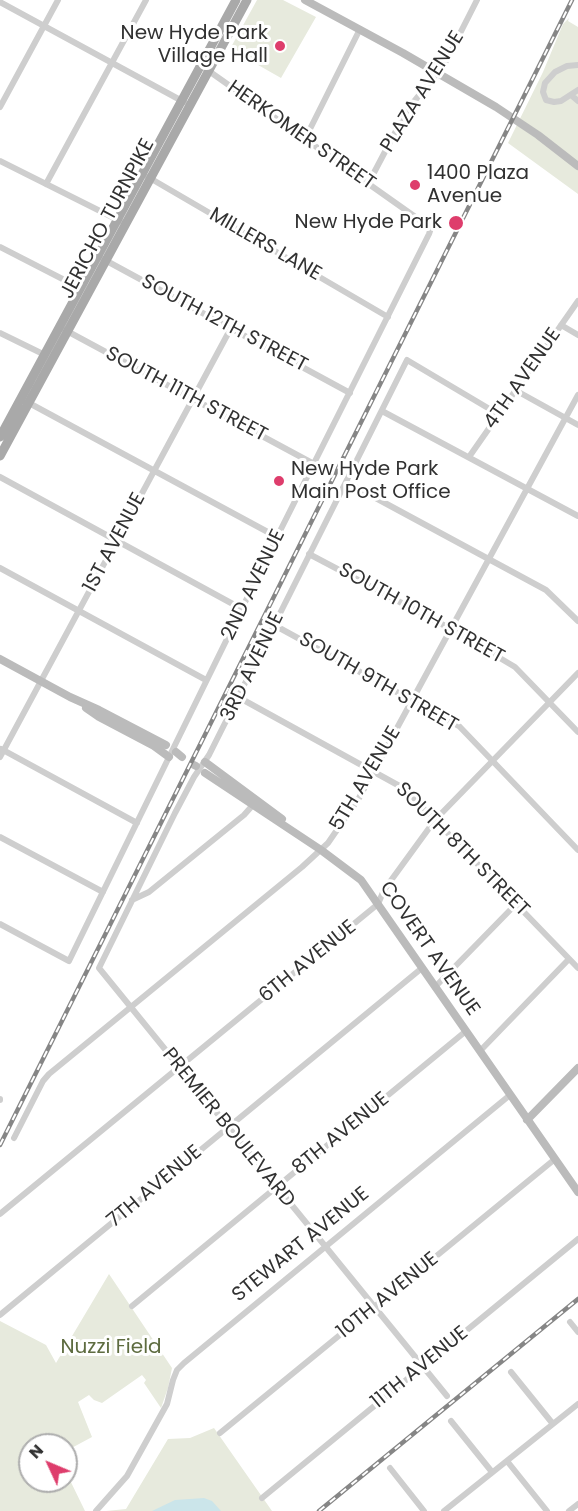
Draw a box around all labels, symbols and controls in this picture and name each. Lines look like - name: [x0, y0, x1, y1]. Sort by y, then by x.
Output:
- place label: New Hyde Park Village Hall: [121, 22, 268, 69]
- street label: PLAZA AVENUE: [376, 27, 470, 157]
- marker: New Hyde Park Village Hall: [273, 39, 287, 53]
- street label: HERKOMER STREET: [222, 76, 380, 196]
- street label: JERICHO TURNPIKE: [56, 135, 160, 303]
- place label: 1400 Plaza Avenue: [427, 162, 529, 209]
- marker: 1400 Plaza Avenue: [408, 178, 422, 192]
- street label: MILLERS LANE: [205, 203, 325, 287]
- place label: New Hyde Park: [295, 211, 442, 235]
- marker: New Hyde Park: [447, 214, 465, 232]
- street label: SOUTH 12TH STREET: [137, 270, 311, 378]
- street label: 4TH AVENUE: [479, 324, 567, 434]
- street label: SOUTH 11TH STREET: [101, 342, 271, 448]
- place label: New Hyde Park Main Post Office: [291, 458, 451, 505]
- marker: New Hyde Park Main Post Office: [272, 474, 286, 488]
- street label: 1ST AVENUE: [79, 489, 151, 597]
- street label: 2ND AVENUE: [217, 526, 291, 644]
- street label: SOUTH 10TH STREET: [334, 558, 508, 670]
- street label: 3RD AVENUE: [216, 608, 290, 726]
- street label: SOUTH 9TH STREET: [294, 628, 462, 738]
- street label: 5TH AVENUE: [325, 722, 407, 836]
- street label: SOUTH 8TH STREET: [390, 778, 534, 922]
- street label: COVERT AVENUE: [374, 877, 484, 1021]
- street label: 6TH AVENUE: [255, 916, 361, 1008]
- street label: PREMIER BOULEVARD: [157, 1044, 299, 1212]
- street label: 8TH AVENUE: [288, 1088, 394, 1180]
- street label: 7TH AVENUE: [103, 1141, 207, 1233]
- street label: STEWART AVENUE: [228, 1182, 374, 1308]
- street label: 10TH AVENUE: [332, 1248, 444, 1344]
- street label: 11TH AVENUE: [367, 1322, 473, 1414]
- park label: Nuzzi Field: [60, 1336, 162, 1360]
- north arrow: [18, 1433, 78, 1493]
- text: N: [24, 1439, 49, 1464]

